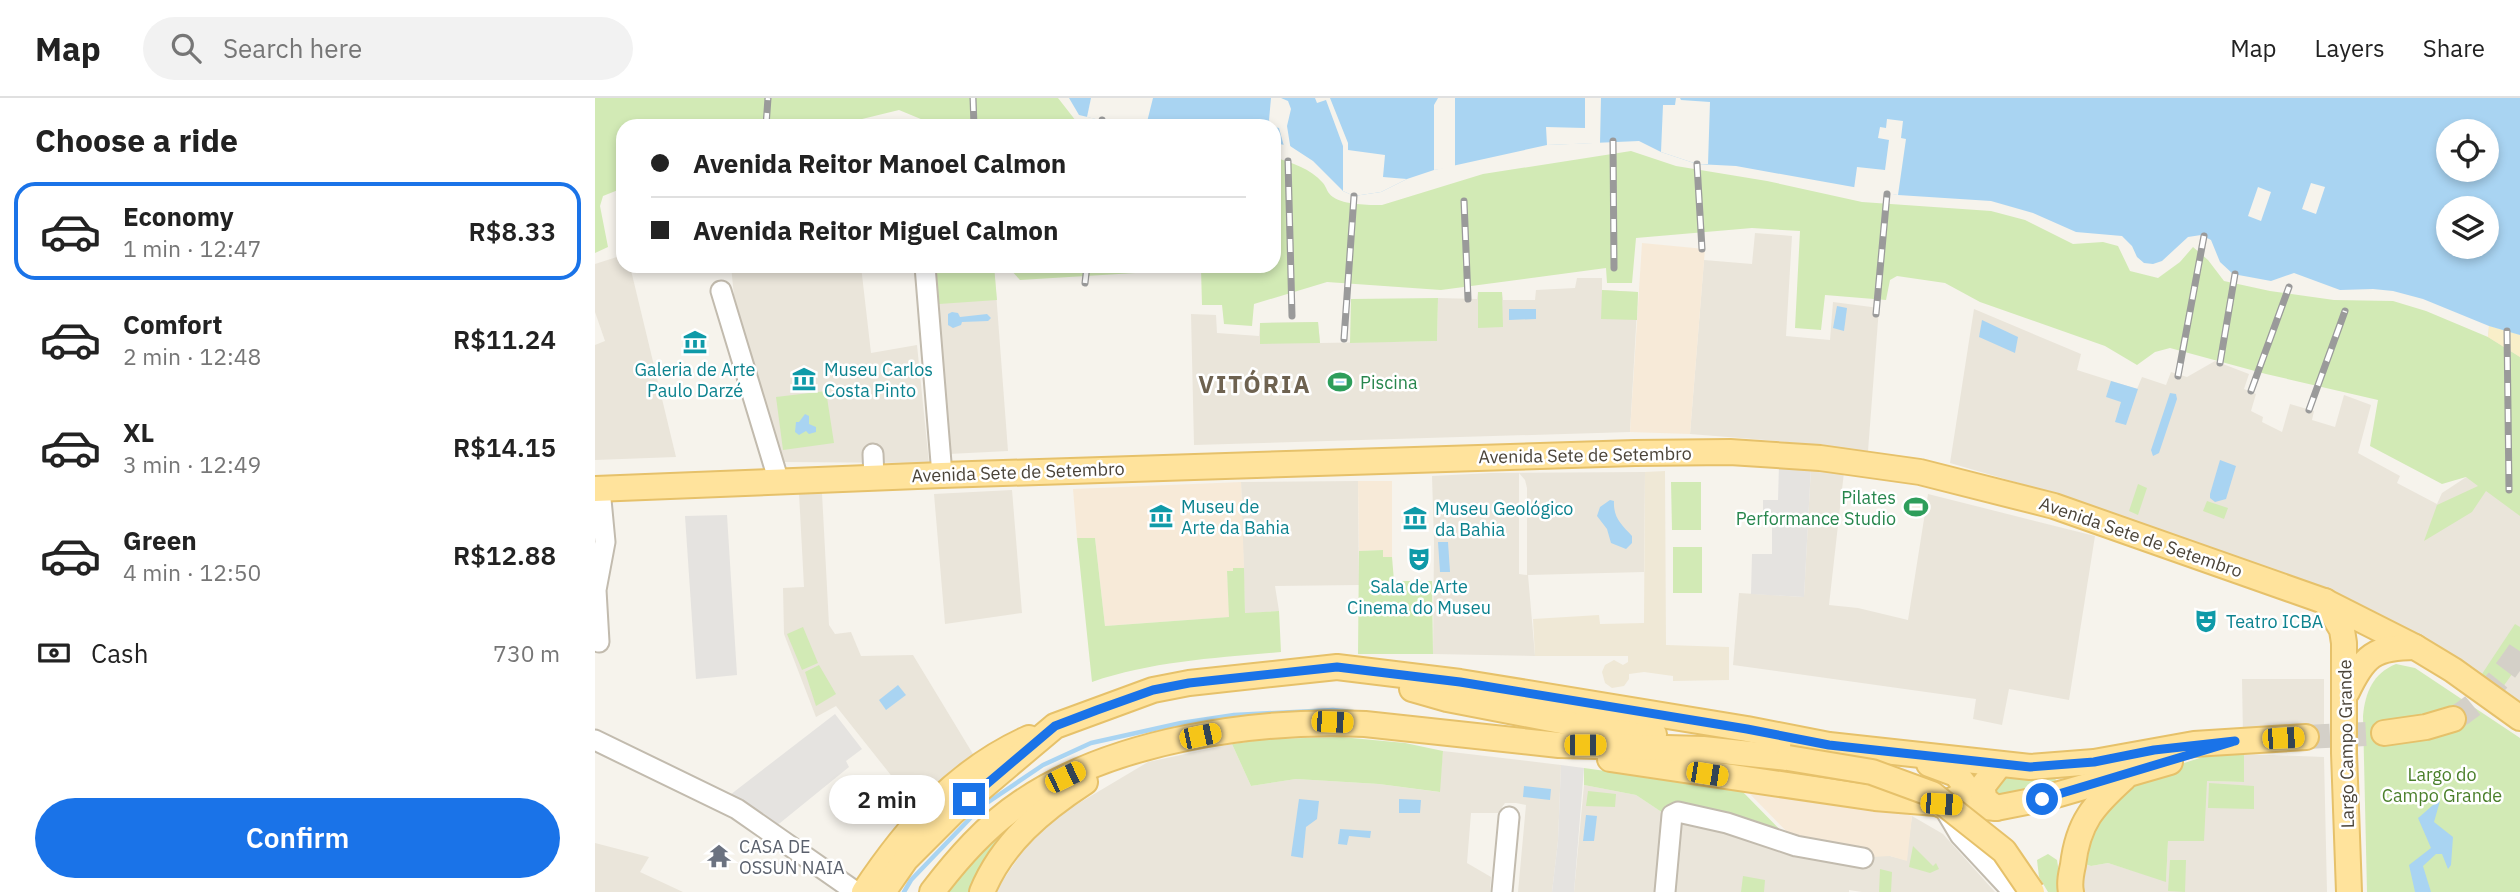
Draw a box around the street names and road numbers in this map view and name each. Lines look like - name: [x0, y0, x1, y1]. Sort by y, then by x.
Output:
- street label: Avenida Sete de Setembro: [1478, 442, 1692, 468]
- street label: Avenida Sete de Setembro: [911, 457, 1125, 487]
- street label: Avenida Sete de Setembro: [2036, 491, 2246, 583]
- street label: Largo Campo Grande: [2333, 659, 2359, 829]

